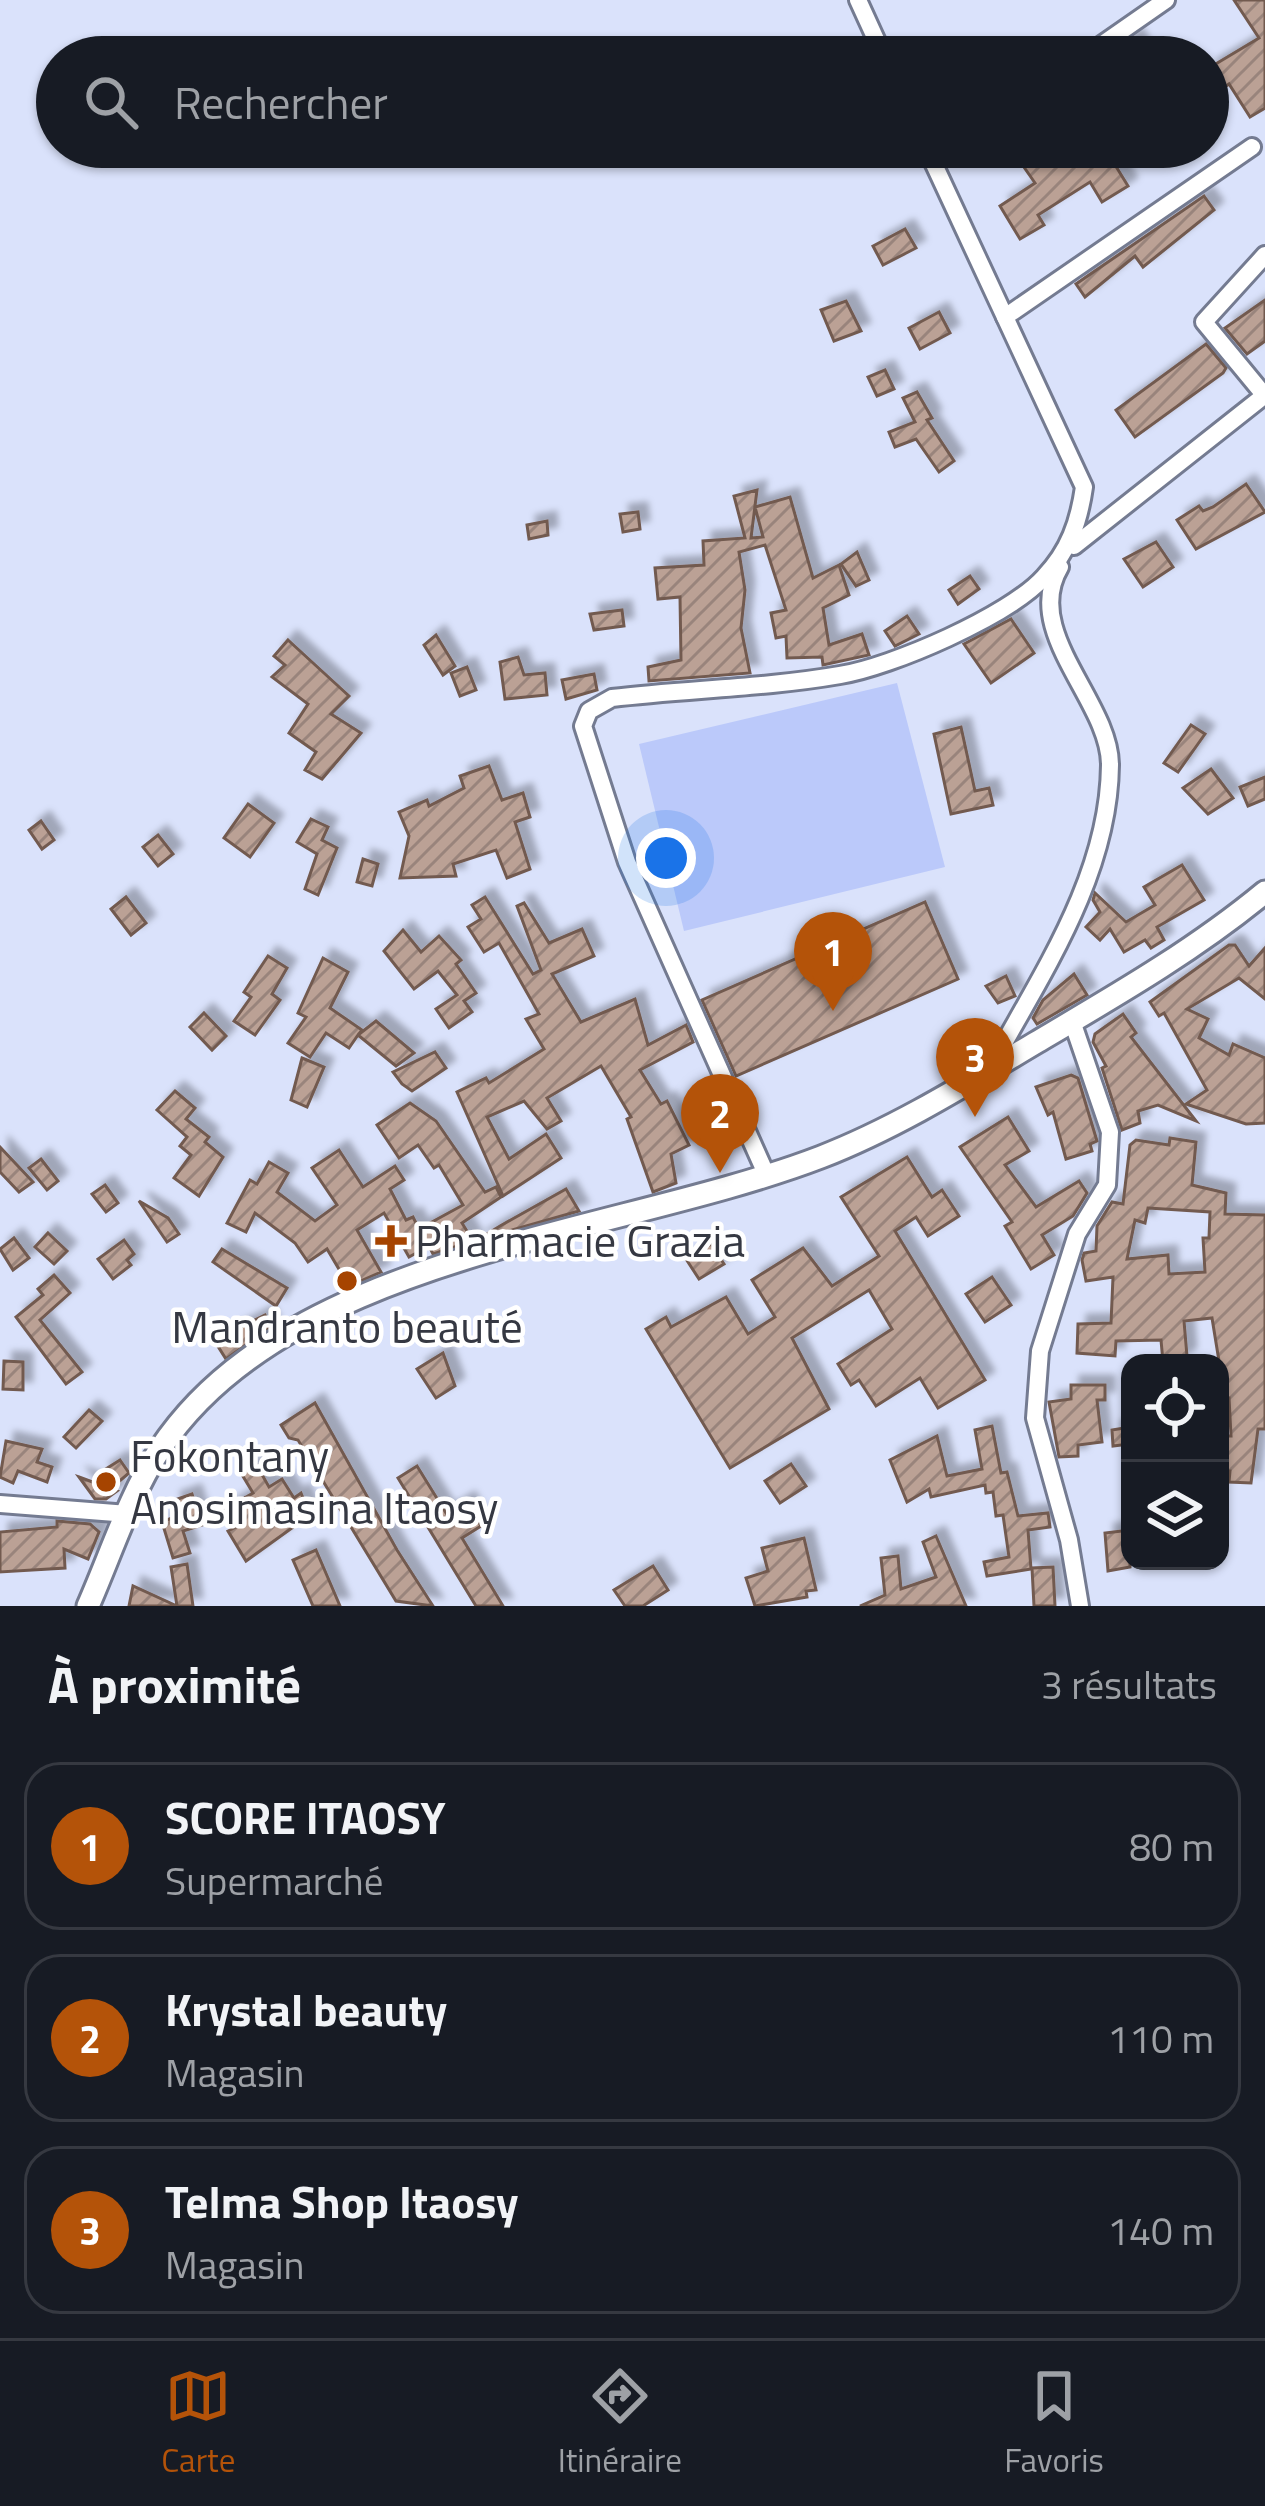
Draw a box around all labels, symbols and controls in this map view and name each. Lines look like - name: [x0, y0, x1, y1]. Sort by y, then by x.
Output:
- search box: [36, 36, 1229, 168]
- text: Rechercher: [174, 68, 388, 136]
- icon: search: [78, 69, 144, 135]
- your location: [636, 828, 696, 888]
- pin: 1: [794, 912, 872, 1011]
- pin: 3: [936, 1018, 1014, 1117]
- pin: 2: [681, 1074, 759, 1173]
- place label: Pharmacie Grazia: [415, 1206, 745, 1274]
- marker: Pharmacie Grazia: [378, 1228, 404, 1254]
- marker: Mandranto beauté: [334, 1268, 360, 1294]
- place label: Mandranto beauté: [171, 1292, 523, 1360]
- map controls: [1121, 1354, 1229, 1570]
- button: locate: [1121, 1354, 1229, 1462]
- place label: Fokontany Anosimasina Itaosy: [130, 1421, 499, 1541]
- button: layers: [1121, 1462, 1229, 1570]
- marker: Fokontany Anosimasina Itaosy: [93, 1469, 119, 1495]
- text: À proximité: [48, 1645, 301, 1723]
- text: 3 résultats: [1041, 1655, 1217, 1714]
- text: SCORE ITAOSY: [165, 1783, 445, 1851]
- text: 1: [79, 1817, 101, 1876]
- text: 80 m: [1129, 1817, 1214, 1876]
- text: Supermarché: [165, 1851, 383, 1910]
- text: Krystal beauty: [165, 1975, 447, 2043]
- text: 2: [79, 2009, 101, 2068]
- text: 110 m: [1107, 2009, 1214, 2068]
- text: Magasin: [165, 2043, 305, 2102]
- text: Telma Shop Itaosy: [165, 2167, 519, 2235]
- text: 3: [79, 2201, 101, 2260]
- text: 140 m: [1107, 2201, 1214, 2260]
- text: Magasin: [165, 2235, 305, 2294]
- tab: Carte: [161, 2363, 235, 2485]
- tab: Itinéraire: [558, 2363, 682, 2485]
- tab: Favoris: [1004, 2363, 1104, 2485]

